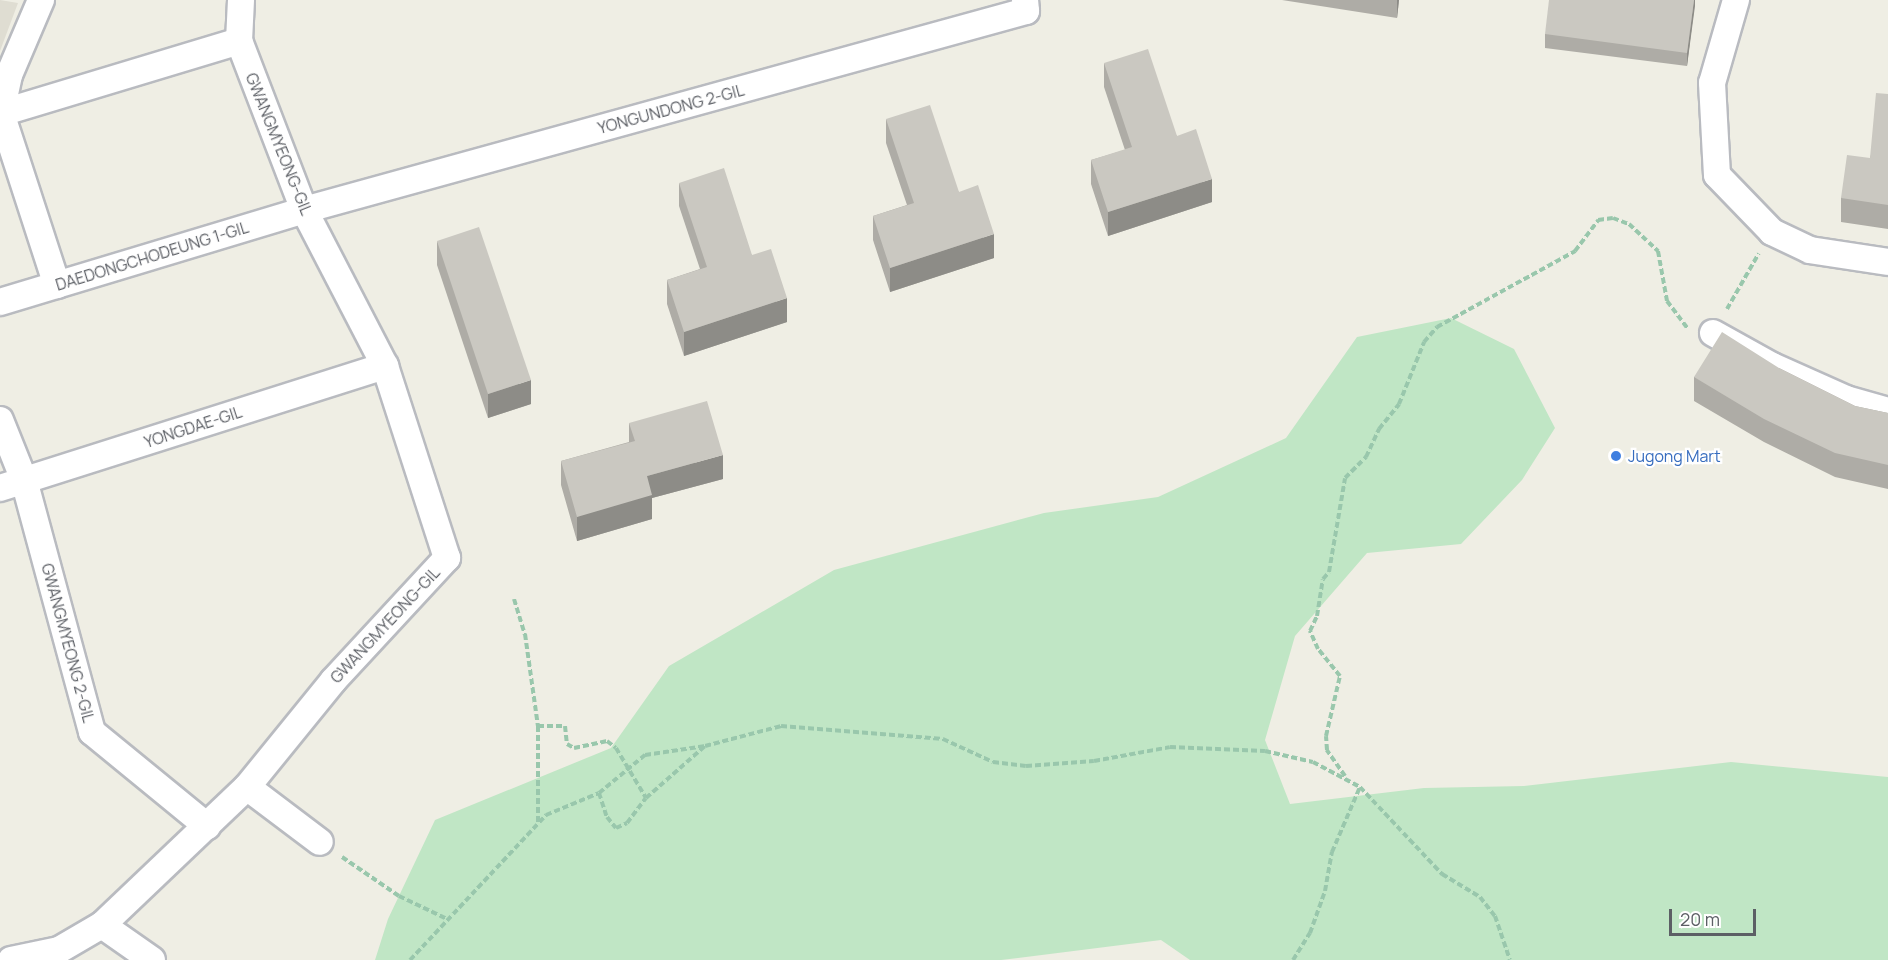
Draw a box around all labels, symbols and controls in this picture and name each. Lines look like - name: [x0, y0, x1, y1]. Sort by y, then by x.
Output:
- street label: GWANGMYEONG-GIL: [242, 70, 316, 218]
- street label: YONGUNDONG 2-GIL: [596, 80, 746, 138]
- street label: DAEDONGCHODEUNG 1-GIL: [53, 217, 251, 295]
- street label: YONGDAE-GIL: [142, 402, 244, 452]
- place label: Jugong Mart: [1628, 446, 1721, 466]
- marker: Jugong Mart: [1609, 449, 1623, 463]
- street label: GWANGMYEONG 2-GIL: [37, 561, 99, 725]
- street label: GWANGMYEONG-GIL: [326, 563, 444, 687]
- scale bar: [1672, 897, 1759, 935]
- text: 20 m: [1680, 907, 1720, 931]

